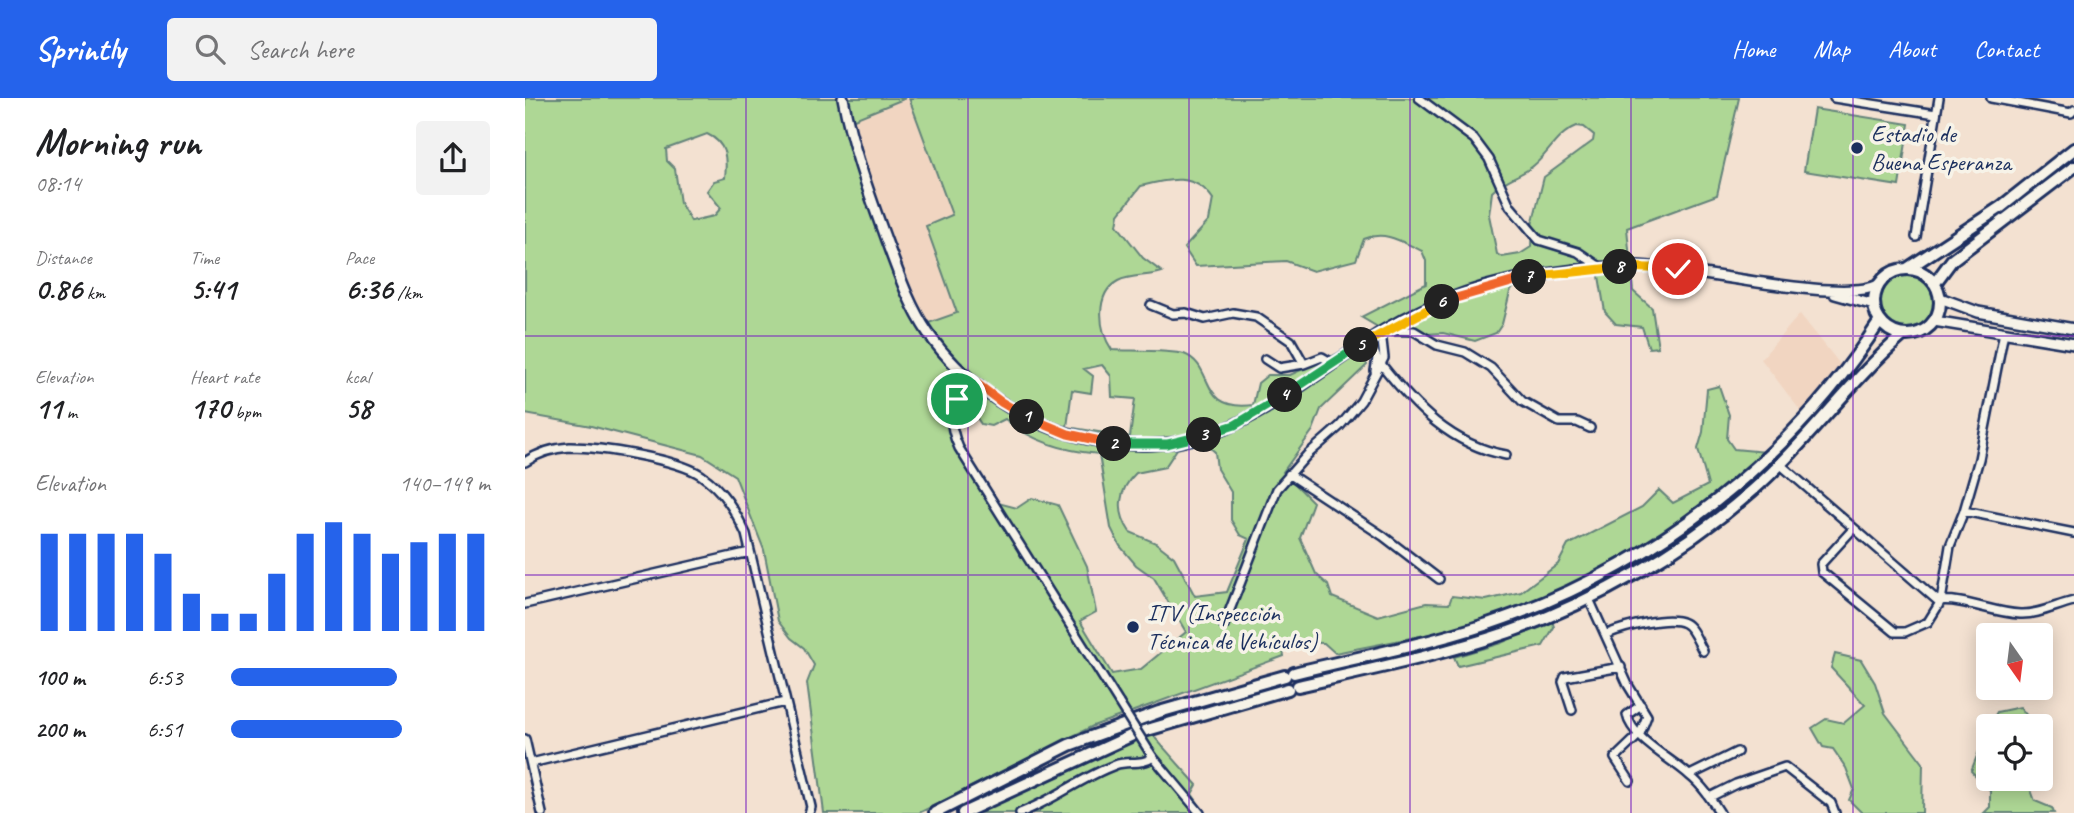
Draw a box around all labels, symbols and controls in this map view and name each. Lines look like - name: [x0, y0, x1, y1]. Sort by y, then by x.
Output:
- search box: [167, 18, 657, 81]
- text: Sprintly: [35, 28, 125, 70]
- icon: search: [191, 30, 229, 68]
- text: Search here: [247, 33, 353, 66]
- text: Home: [1732, 34, 1775, 64]
- text: Map: [1813, 34, 1850, 64]
- text: About: [1888, 34, 1936, 64]
- text: Contact: [1974, 34, 2039, 64]
- text: Morning run: [35, 119, 201, 166]
- place label: Estadio de Buena Esperanza: [1871, 119, 2013, 177]
- button: share: [416, 121, 490, 195]
- marker: Estadio de Buena Esperanza: [1849, 140, 1865, 156]
- text: 08:14: [35, 169, 81, 198]
- pin: [1648, 239, 1708, 299]
- text: Distance: [35, 246, 92, 270]
- text: Time: [190, 246, 219, 270]
- text: Pace: [345, 246, 374, 270]
- pin: 8: [1603, 250, 1637, 284]
- icon: check: [1659, 250, 1697, 288]
- text: 8: [1615, 254, 1624, 278]
- pin: 7: [1511, 260, 1546, 294]
- text: 7: [1524, 264, 1533, 288]
- text: 0.86: [35, 270, 82, 308]
- text: 5:41: [190, 270, 236, 308]
- text: 6:36: [345, 270, 393, 308]
- text: km: [82, 281, 105, 305]
- text: /km: [393, 281, 422, 305]
- pin: 6: [1425, 284, 1459, 320]
- text: 6: [1437, 289, 1446, 313]
- pin: 5: [1343, 328, 1379, 362]
- text: 5: [1356, 332, 1365, 356]
- text: Elevation: [35, 365, 93, 389]
- text: Heart rate: [190, 365, 259, 389]
- text: kcal: [345, 365, 370, 389]
- pin: [927, 369, 987, 429]
- pin: 4: [1267, 378, 1303, 412]
- icon: arrive: [938, 380, 976, 418]
- text: 4: [1280, 382, 1289, 406]
- text: 11: [35, 389, 62, 427]
- text: 170: [190, 389, 230, 427]
- text: 58: [345, 389, 372, 427]
- text: m: [62, 400, 77, 424]
- text: bpm: [230, 400, 261, 424]
- pin: 1: [1009, 400, 1045, 434]
- text: 1: [1022, 404, 1031, 428]
- pin: 3: [1187, 418, 1221, 452]
- text: 3: [1199, 422, 1208, 446]
- pin: 2: [1097, 426, 1131, 462]
- text: 2: [1109, 431, 1118, 455]
- text: Elevation: [35, 469, 106, 498]
- text: 140–149 m: [399, 469, 490, 498]
- place label: ITV (Inspección Técnica de Vehículos): [1147, 598, 1318, 656]
- marker: ITV (Inspección Técnica de Vehículos): [1125, 619, 1141, 635]
- north arrow: [1976, 623, 2053, 700]
- map controls: [1976, 623, 2053, 791]
- text: 100 m: [35, 663, 85, 692]
- text: 6:53: [147, 663, 183, 692]
- button: locate: [1976, 714, 2053, 791]
- text: 200 m: [35, 715, 85, 744]
- text: 6:51: [147, 715, 183, 744]

